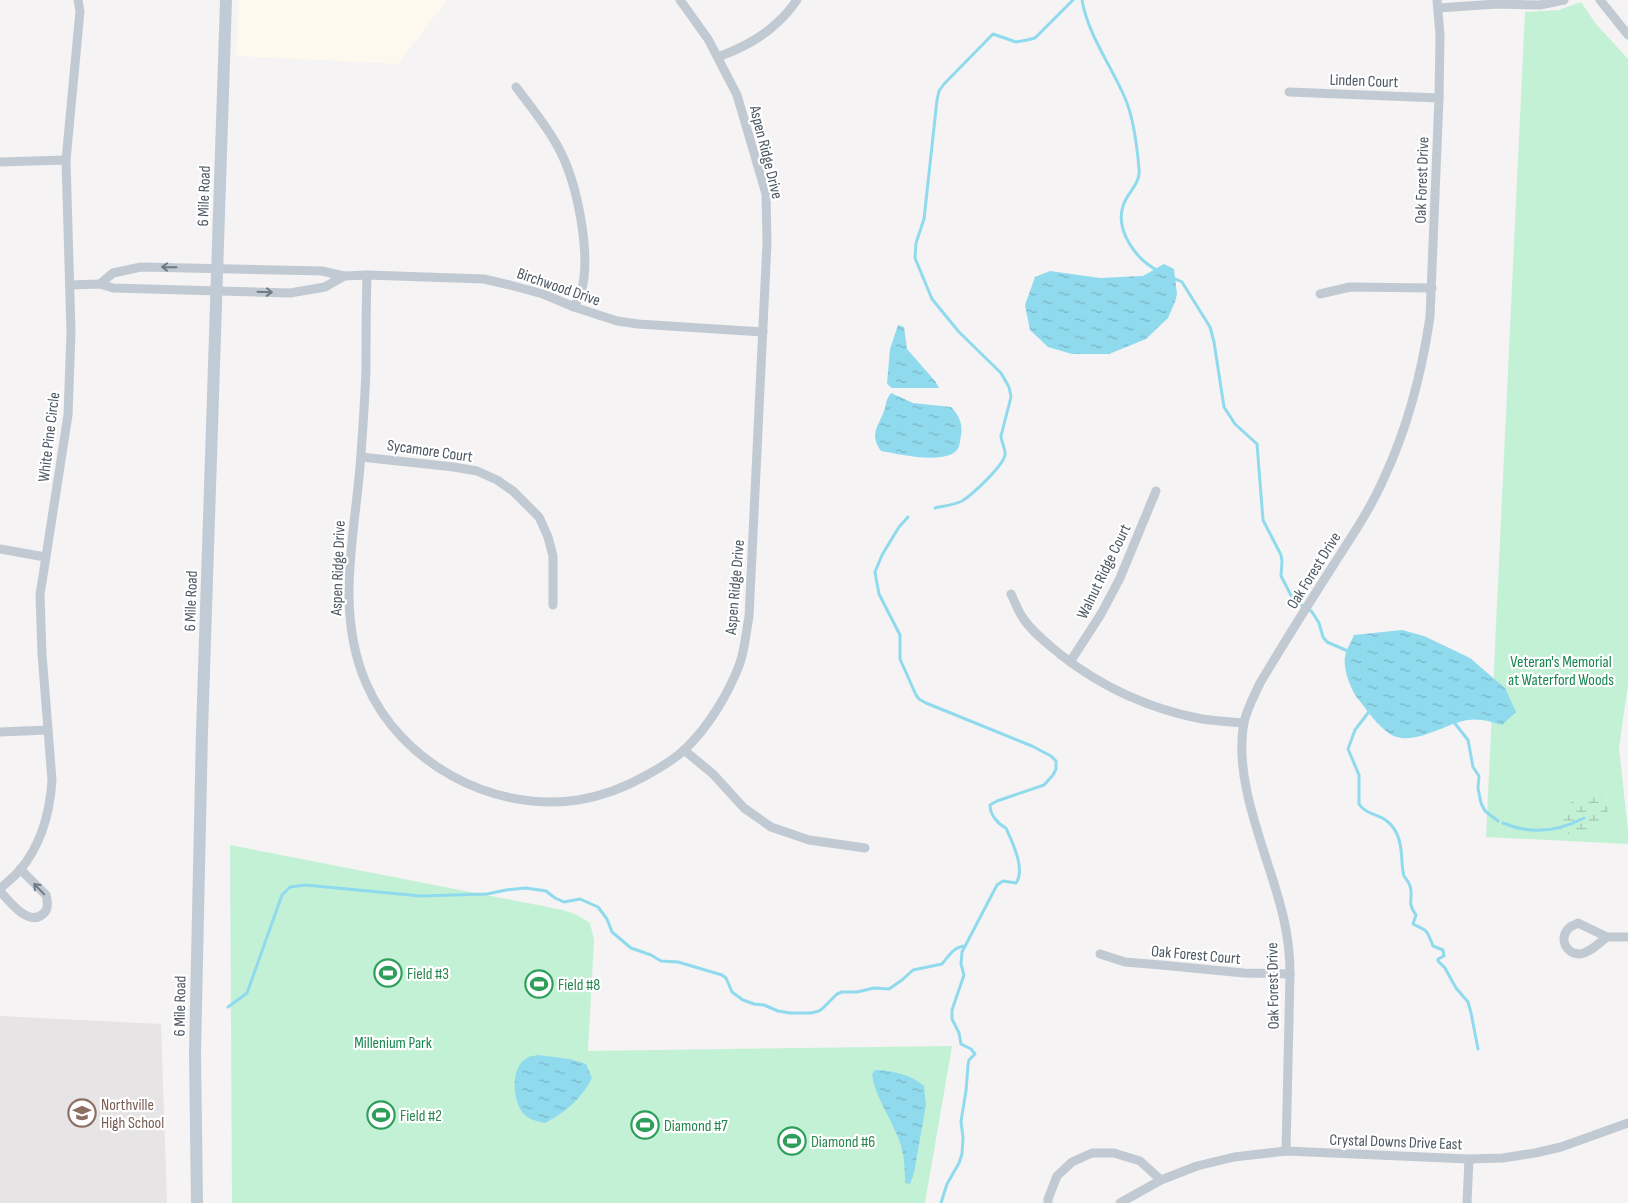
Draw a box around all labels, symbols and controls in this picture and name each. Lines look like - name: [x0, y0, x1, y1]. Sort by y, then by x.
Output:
- street label: Linden Court: [1329, 71, 1399, 92]
- street label: Aspen Ridge Drive: [745, 103, 786, 201]
- street label: Oak Forest Drive: [1411, 136, 1434, 224]
- street label: 6 Mile Road: [194, 165, 215, 227]
- one-way arrow: [161, 262, 178, 272]
- street label: Birchwood Drive: [514, 264, 603, 311]
- one-way arrow: [257, 287, 273, 297]
- street label: White Pine Circle: [35, 391, 64, 483]
- street label: Sycamore Court: [386, 436, 474, 467]
- street label: Aspen Ridge Drive: [327, 520, 350, 617]
- street label: Walnut Ridge Court: [1073, 521, 1136, 622]
- street label: Oak Forest Drive: [1283, 529, 1345, 613]
- street label: Aspen Ridge Drive: [722, 539, 749, 636]
- street label: 6 Mile Road: [181, 570, 202, 632]
- park label: Veteran's Memorial at Waterford Woods: [1508, 653, 1614, 690]
- one-way arrow: [33, 882, 45, 895]
- street label: Oak Forest Court: [1150, 942, 1241, 969]
- street label: Oak Forest Drive: [1263, 942, 1284, 1030]
- sports icon: Field #3: [373, 958, 403, 988]
- place label: Field #3: [407, 965, 449, 984]
- sports icon: Field #8: [524, 969, 554, 999]
- street label: 6 Mile Road: [170, 976, 191, 1037]
- place label: Field #8: [558, 976, 600, 995]
- park label: Millenium Park: [354, 1034, 432, 1053]
- place label: Northville High School: [101, 1096, 164, 1133]
- school or university icon: Northville High School: [67, 1098, 97, 1128]
- sports icon: Field #2: [366, 1100, 396, 1130]
- place label: Field #2: [400, 1107, 442, 1126]
- sports icon: Diamond #7: [630, 1110, 660, 1140]
- place label: Diamond #7: [664, 1117, 728, 1136]
- sports icon: Diamond #6: [777, 1126, 807, 1156]
- street label: Crystal Downs Drive East: [1329, 1131, 1463, 1154]
- place label: Diamond #6: [811, 1133, 875, 1152]

